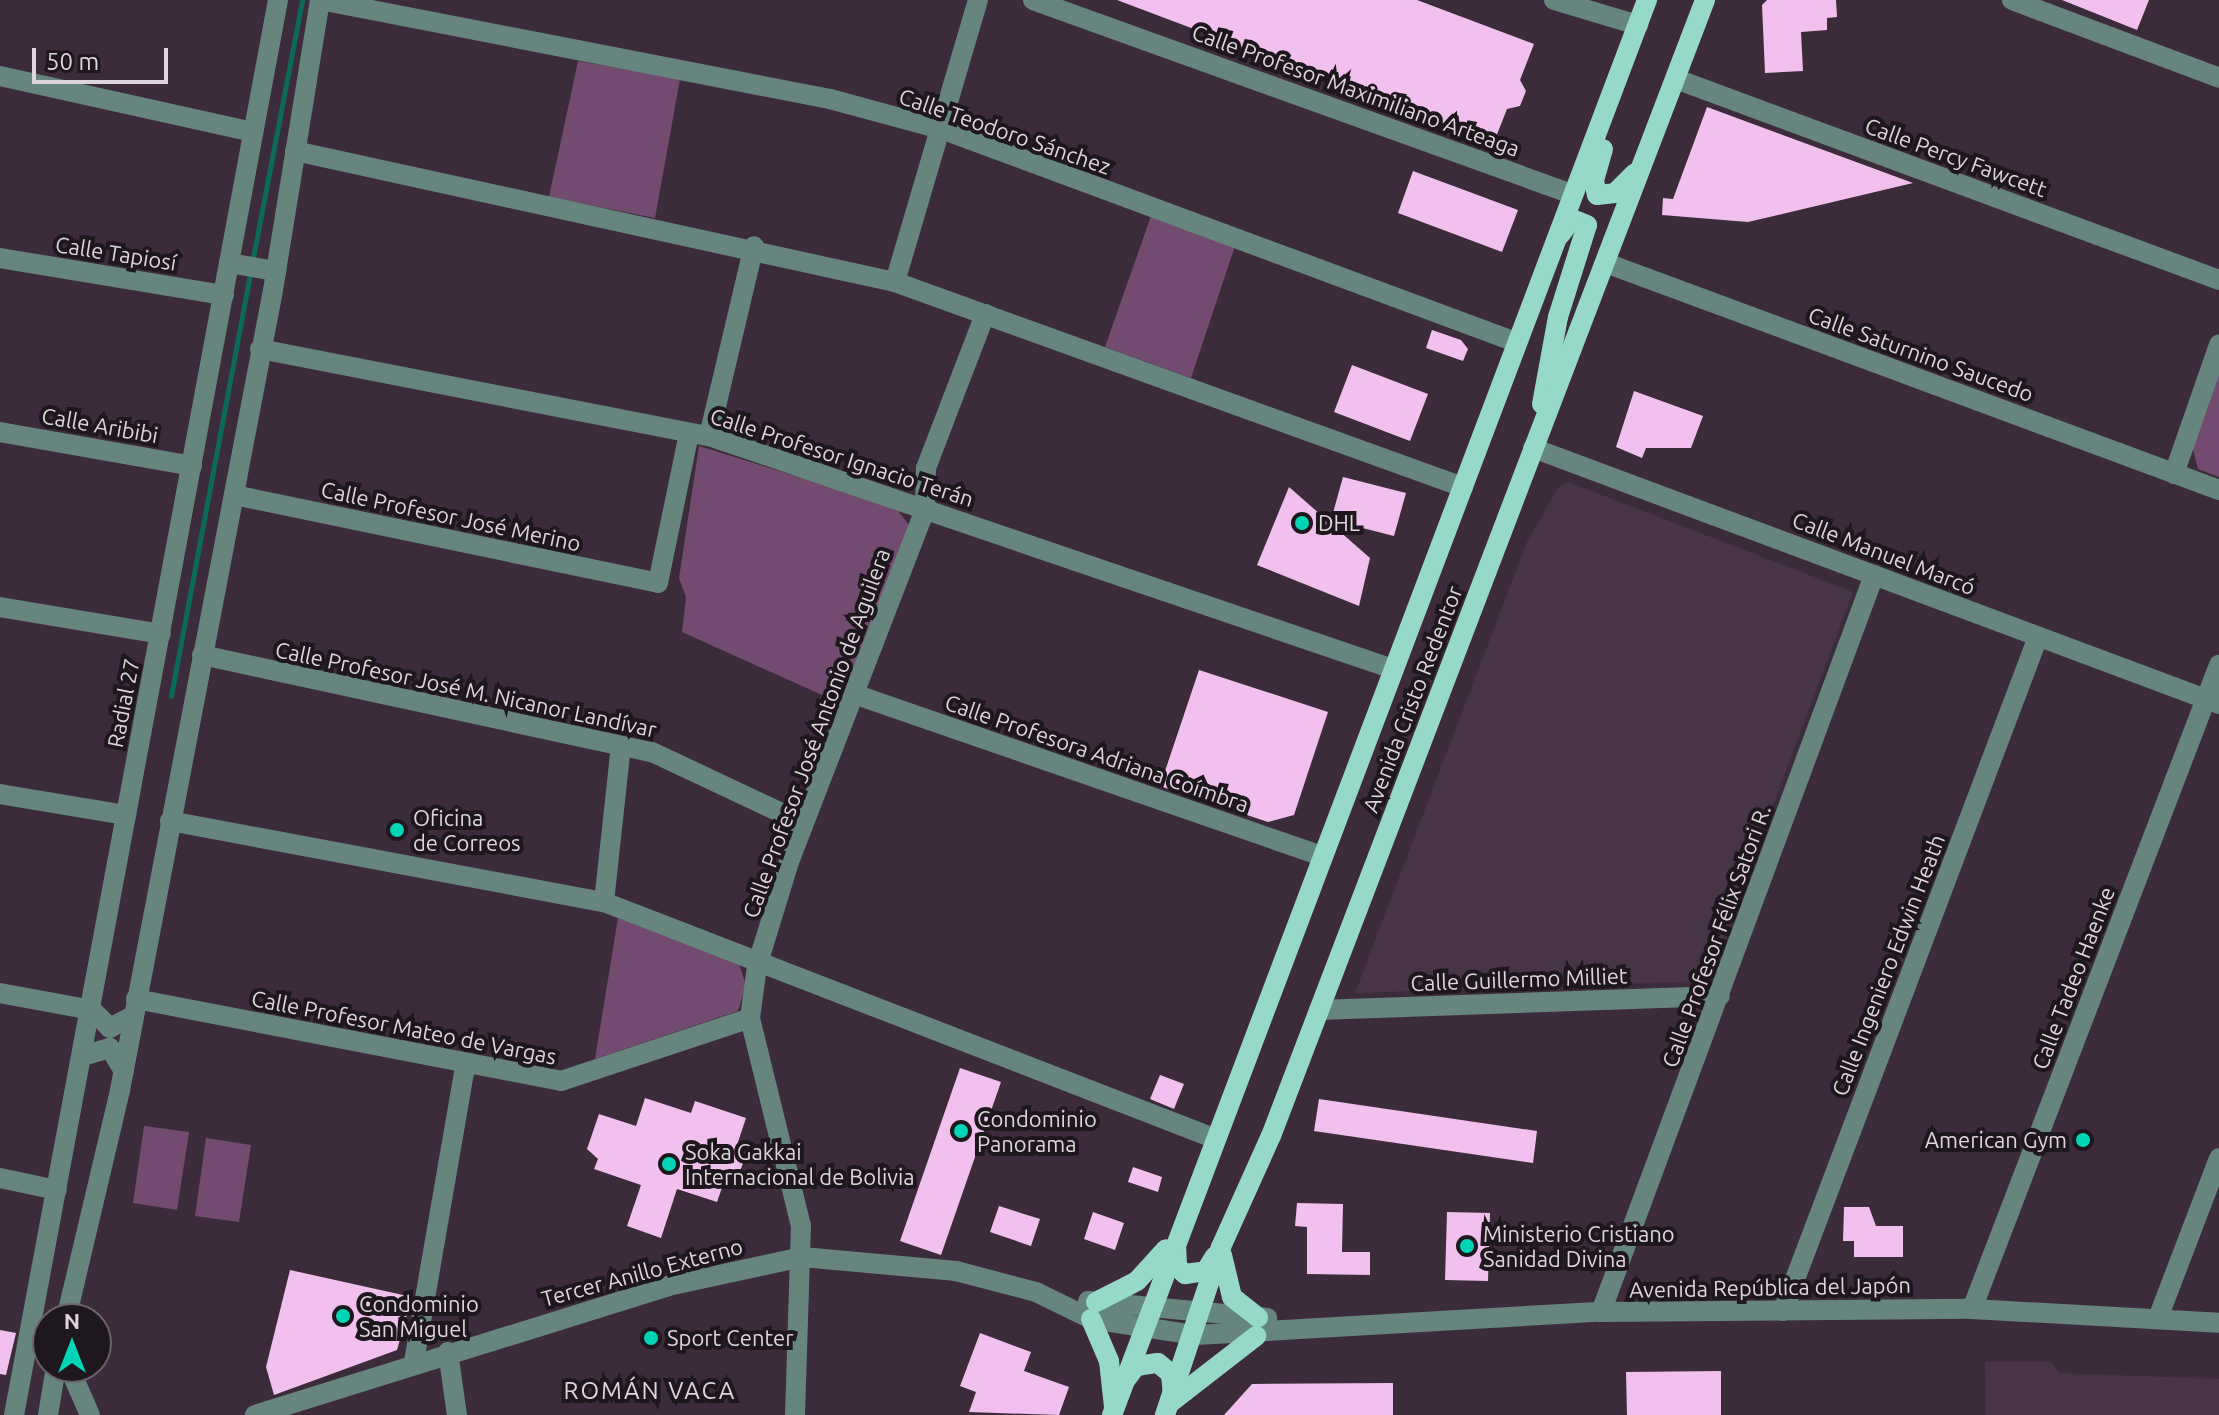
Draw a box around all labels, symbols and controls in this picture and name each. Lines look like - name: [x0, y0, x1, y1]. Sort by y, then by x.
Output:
- street label: Calle Profesor Maximiliano Arteaga: [1188, 18, 1524, 162]
- scale bar: [36, 32, 172, 82]
- text: 50 m: [46, 48, 99, 75]
- street label: Calle Teodoro Sánchez: [896, 82, 1114, 180]
- street label: Calle Percy Fawcett: [1862, 112, 2050, 202]
- street label: Calle Tapiosí: [54, 230, 178, 276]
- street label: Calle Saturnino Saucedo: [1805, 301, 2037, 407]
- street label: Calle Aribibi: [40, 402, 160, 448]
- street label: Calle Profesor Ignacio Terán: [707, 402, 977, 512]
- street label: Calle Profesor José Merino: [319, 476, 583, 556]
- street label: Calle Manuel Marcó: [1789, 506, 1979, 600]
- place label: DHL: [1318, 510, 1360, 536]
- marker: DHL: [1293, 514, 1311, 532]
- street label: Calle Profesor José Antonio de Aguilera: [737, 545, 895, 921]
- street label: Avenida Cristo Redentor: [1357, 582, 1467, 816]
- street label: Calle Profesor José M. Nicanor Landívar: [273, 636, 659, 742]
- street label: Radial 27: [101, 656, 145, 750]
- street label: Calle Profesora Adriana Coímbra: [942, 688, 1252, 818]
- street label: Calle Profesor Félix Satori R.: [1656, 801, 1776, 1071]
- place label: Oficina de Correos: [413, 804, 521, 856]
- marker: Oficina de Correos: [388, 821, 406, 839]
- street label: Calle Ingeniero Edwin Heath: [1826, 831, 1950, 1099]
- street label: Calle Tadeo Haenke: [2026, 883, 2120, 1073]
- street label: Calle Guillermo Milliet: [1410, 962, 1628, 996]
- street label: Calle Profesor Mateo de Vargas: [249, 984, 559, 1070]
- place label: Condominio Panorama: [977, 1105, 1097, 1156]
- marker: Condominio Panorama: [952, 1122, 970, 1140]
- place label: American Gym: [1925, 1127, 2067, 1153]
- marker: American Gym: [2074, 1131, 2092, 1149]
- place label: Soka Gakkai Internacional de Bolivia: [685, 1138, 915, 1190]
- marker: Soka Gakkai Internacional de Bolivia: [660, 1155, 678, 1173]
- place label: Ministerio Cristiano Sanidad Divina: [1483, 1220, 1675, 1272]
- street label: Tercer Anillo Externo: [539, 1232, 745, 1312]
- marker: Ministerio Cristiano Sanidad Divina: [1458, 1237, 1476, 1255]
- street label: Avenida República del Japón: [1629, 1271, 1911, 1303]
- place label: Condominio San Miguel: [359, 1290, 479, 1342]
- north arrow: [32, 1303, 112, 1383]
- marker: Condominio San Miguel: [334, 1307, 352, 1325]
- text: N: [64, 1308, 80, 1333]
- place label: Sport Center: [667, 1325, 794, 1351]
- marker: Sport Center: [642, 1329, 660, 1347]
- district label: ROMÁN VACA: [564, 1377, 736, 1405]

